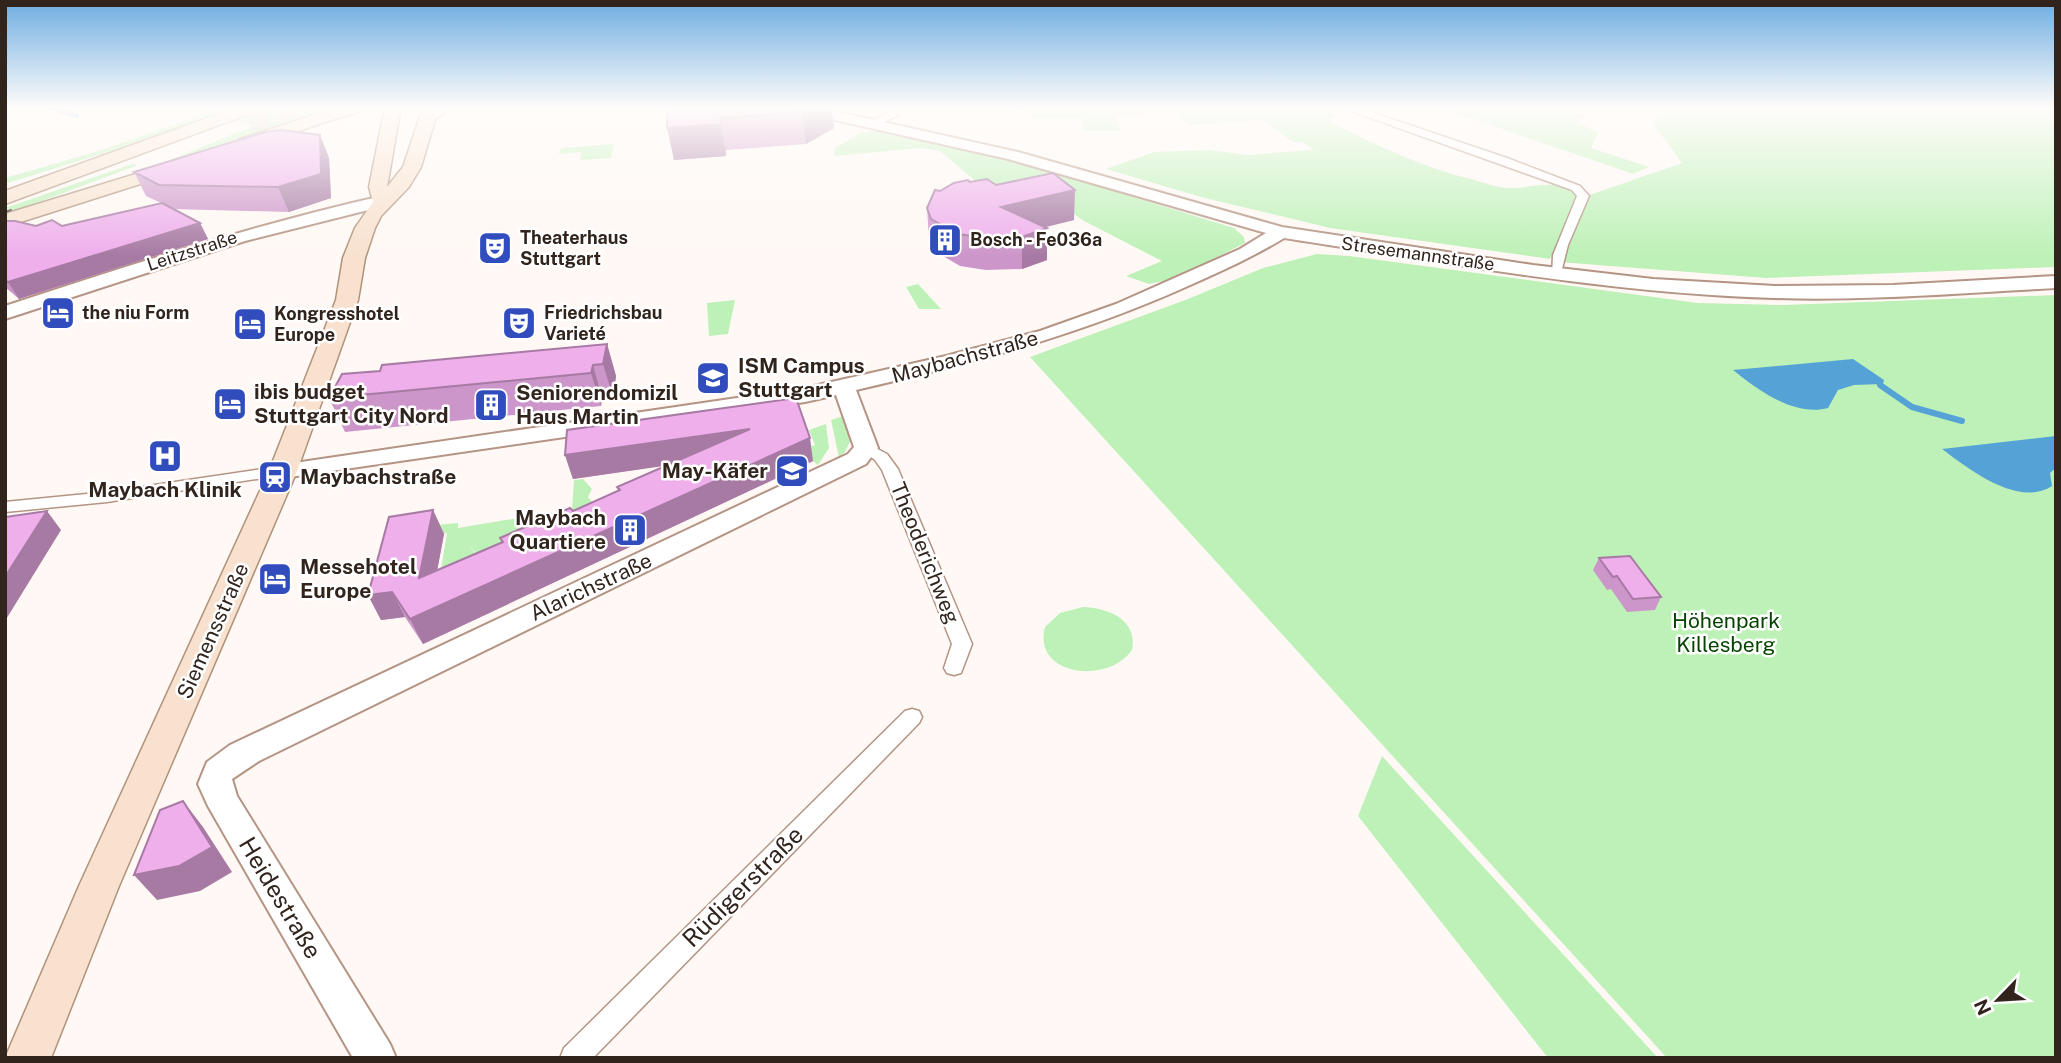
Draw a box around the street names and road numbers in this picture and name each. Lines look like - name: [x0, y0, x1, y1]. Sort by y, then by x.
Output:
- street label: Leitzstraße: [144, 226, 240, 275]
- street label: Stresemannstraße: [1340, 232, 1496, 275]
- street label: Maybachstraße: [889, 325, 1041, 388]
- street label: Theoderichweg: [886, 478, 965, 627]
- street label: Alarichstraße: [526, 547, 656, 626]
- street label: Siemensstraße: [171, 559, 254, 703]
- street label: Rüdigerstraße: [676, 820, 808, 952]
- street label: Heidestraße: [234, 832, 328, 963]

